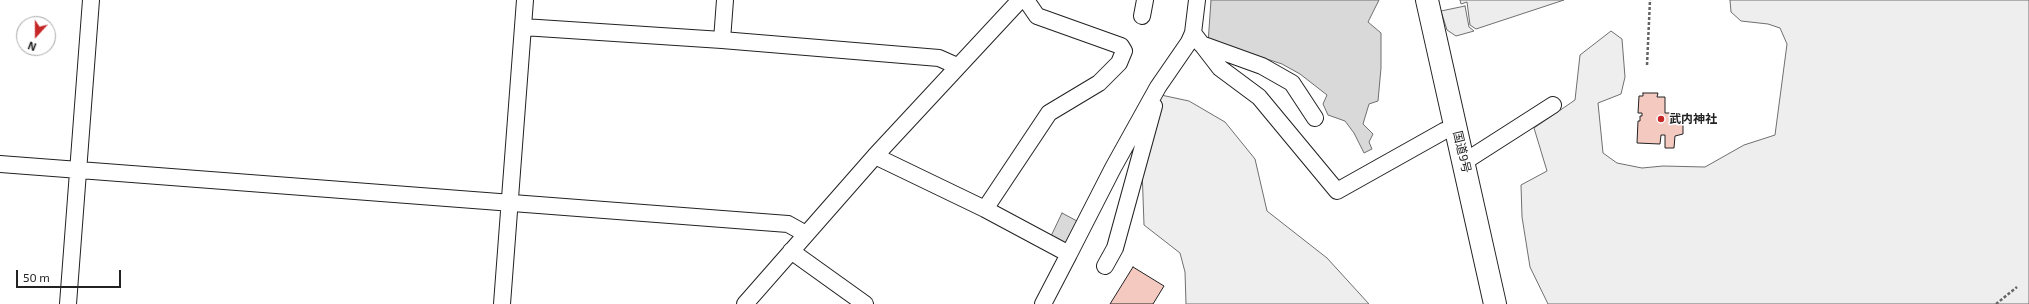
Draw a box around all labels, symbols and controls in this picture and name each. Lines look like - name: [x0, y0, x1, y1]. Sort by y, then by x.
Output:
- north arrow: [16, 16, 56, 56]
- text: N: [26, 39, 38, 54]
- place label: 武内神社: [1669, 112, 1717, 126]
- marker: 武内神社: [1656, 114, 1666, 124]
- street label: 国道9号: [1450, 129, 1474, 175]
- scale bar: [18, 262, 123, 288]
- text: 50 m: [23, 270, 50, 284]

